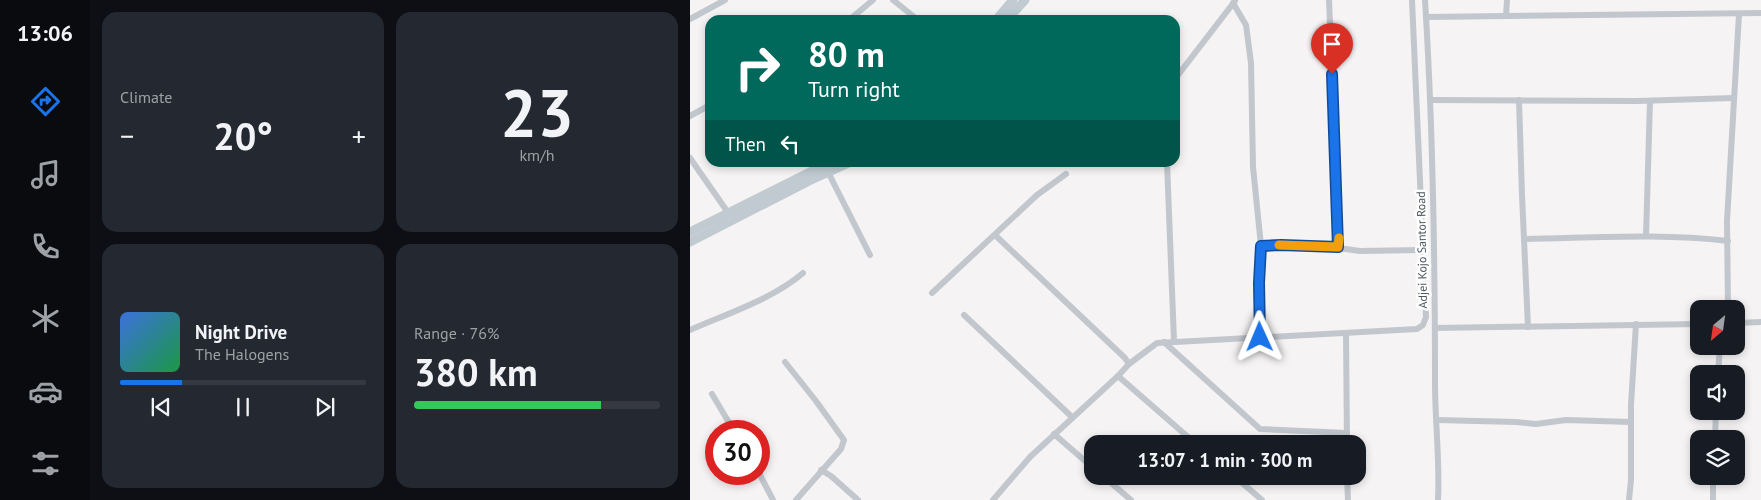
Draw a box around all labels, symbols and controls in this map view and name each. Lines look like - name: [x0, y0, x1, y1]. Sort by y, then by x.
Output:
- text: 13:06: [17, 19, 73, 47]
- pin: [1311, 23, 1353, 74]
- icon: arrive: [1318, 30, 1346, 58]
- text: 80 m: [808, 31, 885, 77]
- icon: right: [725, 35, 790, 100]
- text: 23: [500, 70, 574, 154]
- text: Turn right: [808, 75, 900, 103]
- icon: directions: [28, 84, 63, 119]
- text: Climate: [120, 87, 172, 107]
- text: 20°: [213, 111, 273, 160]
- text: −: [120, 117, 134, 154]
- text: +: [352, 117, 366, 154]
- icon: left: [776, 130, 804, 158]
- text: Then: [725, 132, 766, 156]
- text: km/h: [519, 145, 555, 165]
- icon: music: [28, 157, 63, 192]
- street label: Adjei Kojo Santor Road: [1413, 191, 1430, 309]
- icon: phone: [28, 229, 63, 264]
- north arrow: [1690, 300, 1745, 355]
- map controls: [1690, 300, 1745, 485]
- icon: climate: [28, 301, 63, 336]
- position arrow: [1233, 310, 1285, 362]
- text: Night Drive: [195, 320, 287, 344]
- text: Range · 76%: [414, 323, 499, 343]
- text: The Halogens: [195, 344, 289, 364]
- text: 380 km: [414, 347, 538, 396]
- button: sound: [1690, 365, 1745, 420]
- icon: car: [28, 374, 63, 409]
- icon: previous: [147, 393, 175, 421]
- icon: pause: [229, 393, 257, 421]
- icon: next: [311, 393, 339, 421]
- speed limit sign: 30: [705, 420, 770, 485]
- button: layers: [1690, 430, 1745, 485]
- icon: filters: [28, 446, 63, 481]
- text: 13:07 · 1 min · 300 m: [1138, 448, 1312, 472]

